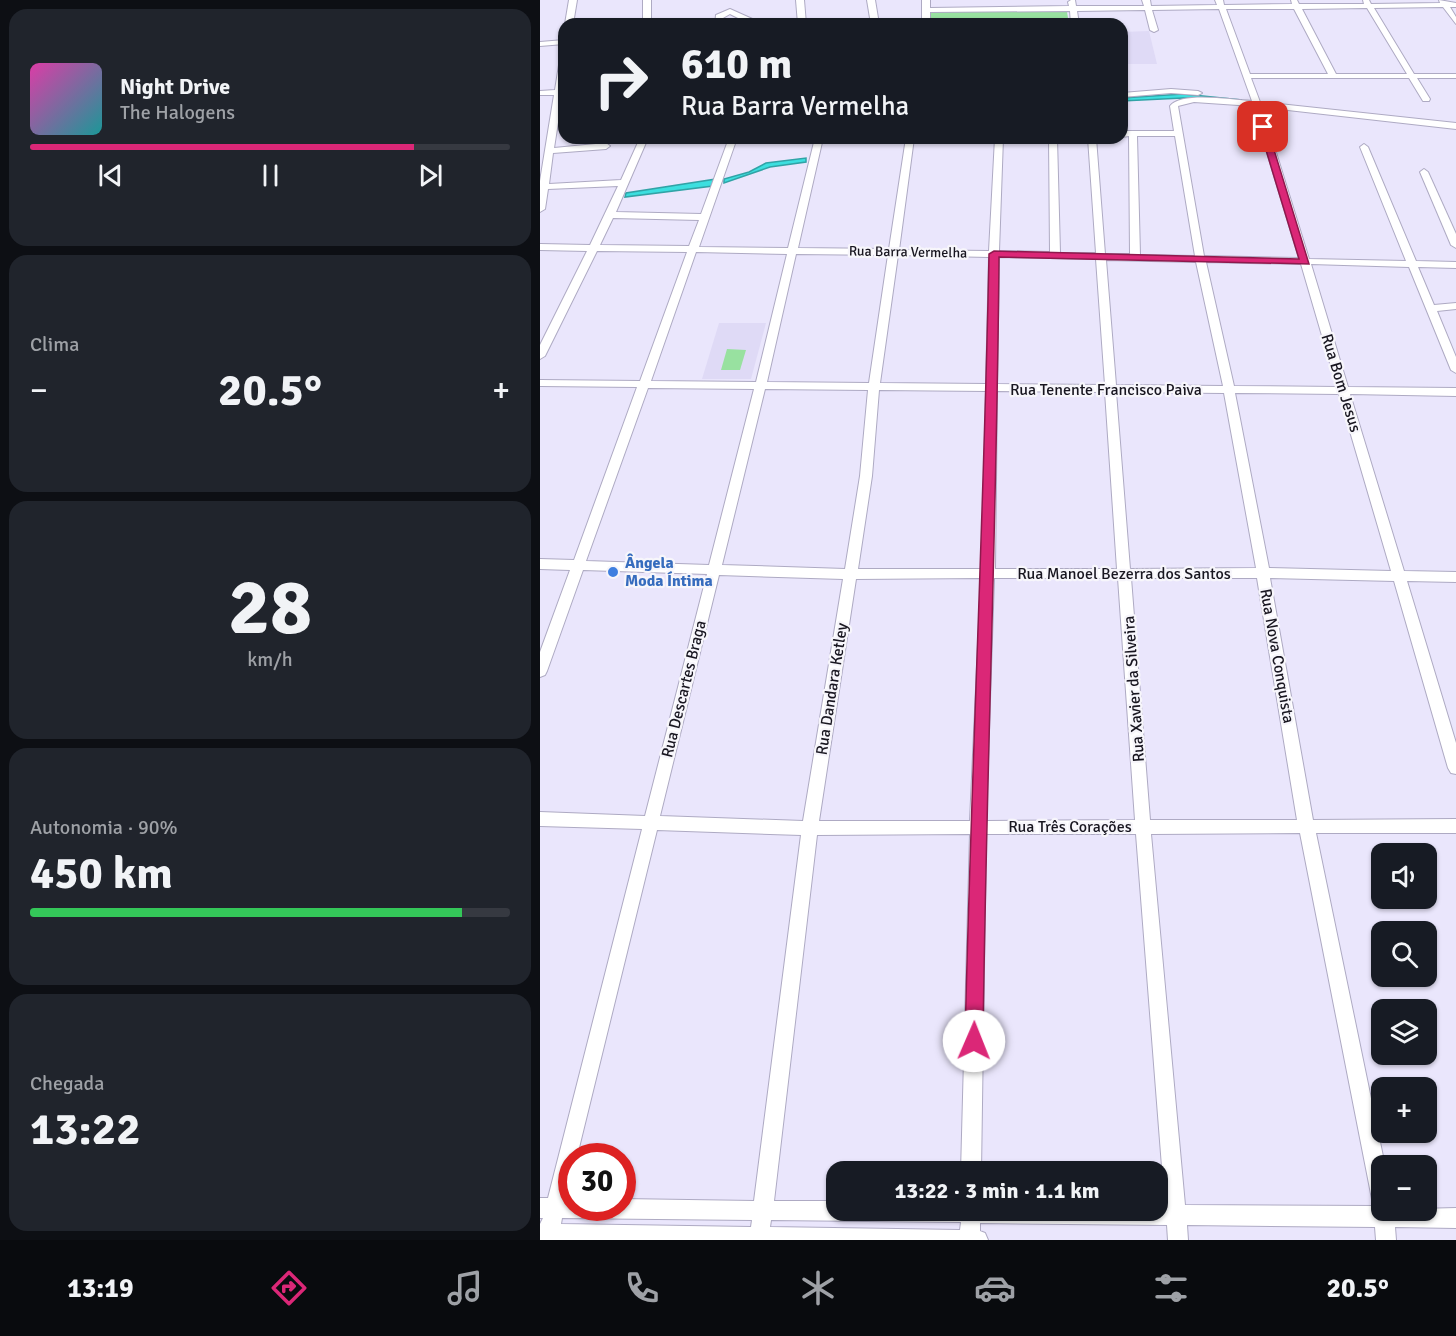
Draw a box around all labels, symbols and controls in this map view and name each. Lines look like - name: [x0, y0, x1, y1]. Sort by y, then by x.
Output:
- text: 610 m: [681, 39, 792, 90]
- icon: right: [582, 42, 660, 120]
- text: Night Drive: [120, 73, 230, 100]
- text: Rua Barra Vermelha: [681, 90, 909, 123]
- text: The Halogens: [120, 100, 235, 125]
- pin: [1237, 101, 1288, 152]
- icon: arrive: [1246, 110, 1279, 143]
- icon: previous: [94, 159, 127, 192]
- icon: pause: [254, 159, 287, 192]
- icon: next: [414, 159, 447, 192]
- street label: Rua Barra Vermelha: [849, 242, 967, 262]
- street label: Rua Bom Jesus: [1317, 331, 1365, 435]
- text: Clima: [30, 332, 79, 357]
- text: 20.5°: [218, 363, 322, 418]
- text: −: [30, 370, 48, 411]
- text: +: [492, 370, 510, 411]
- street label: Rua Tenente Francisco Paiva: [1010, 380, 1202, 400]
- place label: Ângela Moda Íntima: [625, 553, 713, 591]
- text: 28: [228, 560, 312, 656]
- street label: Rua Manoel Bezerra dos Santos: [1017, 564, 1231, 584]
- marker: Ângela Moda Íntima: [606, 565, 620, 579]
- street label: Rua Nova Conquista: [1255, 587, 1299, 725]
- street label: Rua Xavier da Silveira: [1119, 615, 1149, 763]
- street label: Rua Descartes Braga: [657, 618, 711, 760]
- street label: Rua Dandara Ketley: [812, 621, 852, 756]
- text: km/h: [247, 647, 293, 672]
- text: Autonomia · 90%: [30, 815, 178, 840]
- street label: Rua Três Corações: [1008, 817, 1132, 837]
- map controls: [1371, 843, 1437, 1221]
- button: sound: [1371, 843, 1437, 909]
- text: 450 km: [30, 846, 173, 901]
- button: search: [1371, 921, 1437, 987]
- button: layers: [1371, 999, 1437, 1065]
- position arrow: [942, 1009, 1006, 1073]
- text: Chegada: [30, 1071, 104, 1096]
- button: +: [1371, 1077, 1437, 1143]
- text: 13:22: [30, 1102, 140, 1157]
- speed limit sign: 30: [558, 1143, 636, 1221]
- button: −: [1371, 1155, 1437, 1221]
- text: 13:22 · 3 min · 1.1 km: [894, 1177, 1100, 1204]
- icon: directions: [268, 1267, 310, 1309]
- icon: music: [444, 1267, 486, 1309]
- icon: phone: [621, 1267, 663, 1309]
- icon: climate: [797, 1267, 839, 1309]
- icon: car: [974, 1267, 1016, 1309]
- icon: filters: [1150, 1267, 1192, 1309]
- text: 13:19: [67, 1272, 133, 1305]
- text: 20.5°: [1326, 1272, 1389, 1305]

